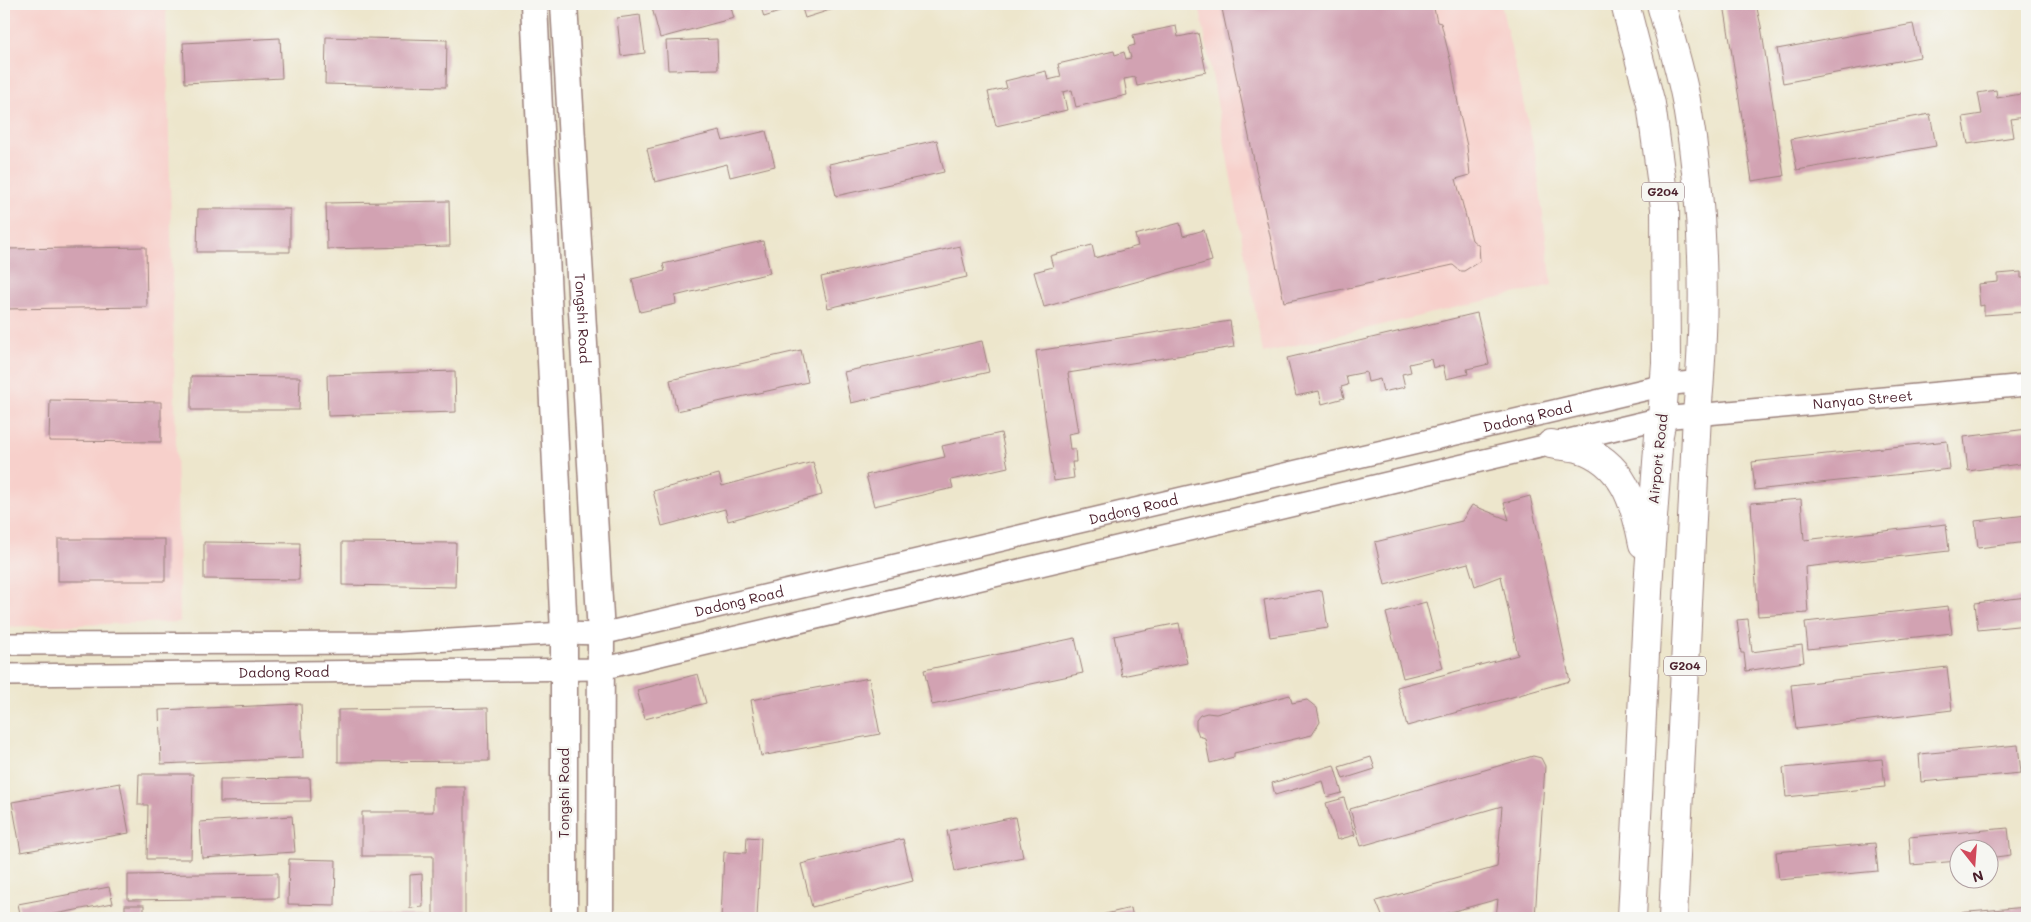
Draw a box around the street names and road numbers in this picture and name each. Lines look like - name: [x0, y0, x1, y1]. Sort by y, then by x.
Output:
- road number: G204: [1642, 182, 1684, 202]
- street label: Tongshi Road: [571, 273, 595, 364]
- street label: Nanyao Street: [1812, 385, 1914, 413]
- street label: Dadong Road: [1481, 397, 1574, 436]
- street label: Airport Road: [1643, 413, 1672, 505]
- street label: Dadong Road: [1087, 489, 1180, 529]
- street label: Dadong Road: [692, 582, 785, 621]
- road number: G204: [1664, 656, 1706, 676]
- street label: Dadong Road: [238, 662, 330, 682]
- street label: Tongshi Road: [554, 748, 573, 838]

